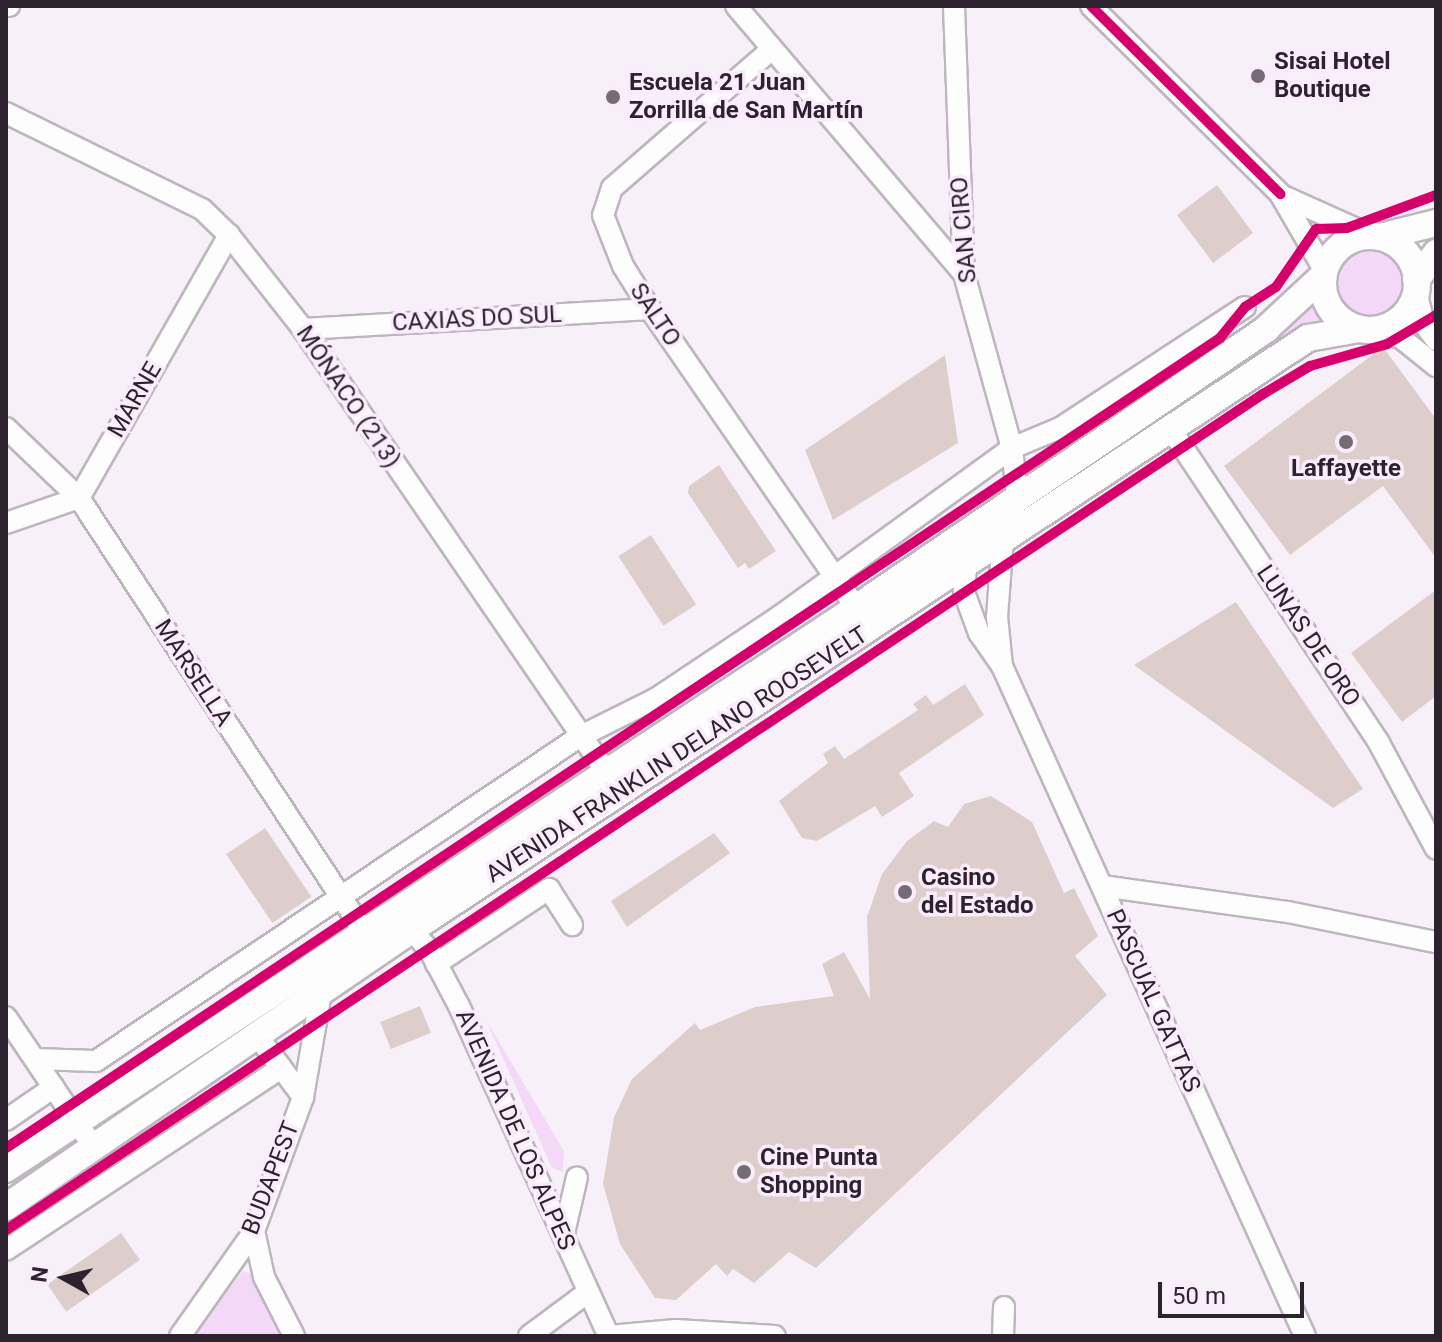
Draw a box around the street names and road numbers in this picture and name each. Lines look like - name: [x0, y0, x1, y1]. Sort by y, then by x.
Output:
- street label: SAN CIRO: [945, 176, 983, 284]
- street label: SALTO: [623, 278, 687, 352]
- street label: CAXIAS DO SUL: [391, 300, 563, 338]
- street label: MÓNACO (213): [290, 320, 406, 474]
- street label: MARNE: [102, 357, 168, 443]
- street label: LUNAS DE ORO: [1250, 560, 1366, 712]
- street label: MARSELLA: [148, 614, 238, 732]
- street label: AVENIDA FRANKLIN DELANO ROOSEVELT: [481, 621, 873, 889]
- street label: PASCUAL GATTAS: [1100, 905, 1206, 1097]
- street label: AVENIDA DE LOS ALPES: [449, 1005, 581, 1255]
- street label: BUDAPEST: [236, 1117, 306, 1239]

